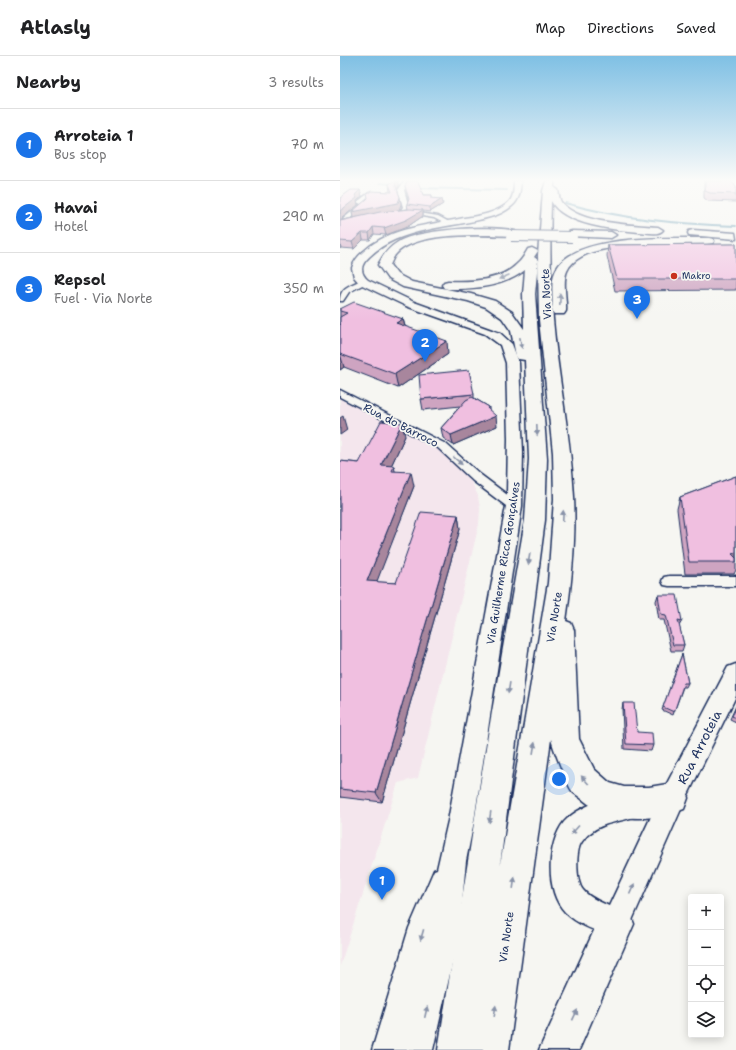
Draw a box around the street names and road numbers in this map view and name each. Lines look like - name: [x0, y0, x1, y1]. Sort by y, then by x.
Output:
- street label: Via Norte: [538, 268, 555, 320]
- street label: Rua do Barroco: [361, 400, 441, 451]
- street label: Via Guilherme Ricca Gonçalves: [483, 481, 524, 646]
- street label: Via Norte: [543, 591, 566, 644]
- street label: Rua Arroteia: [674, 707, 725, 787]
- street label: Via Norte: [495, 911, 517, 964]

